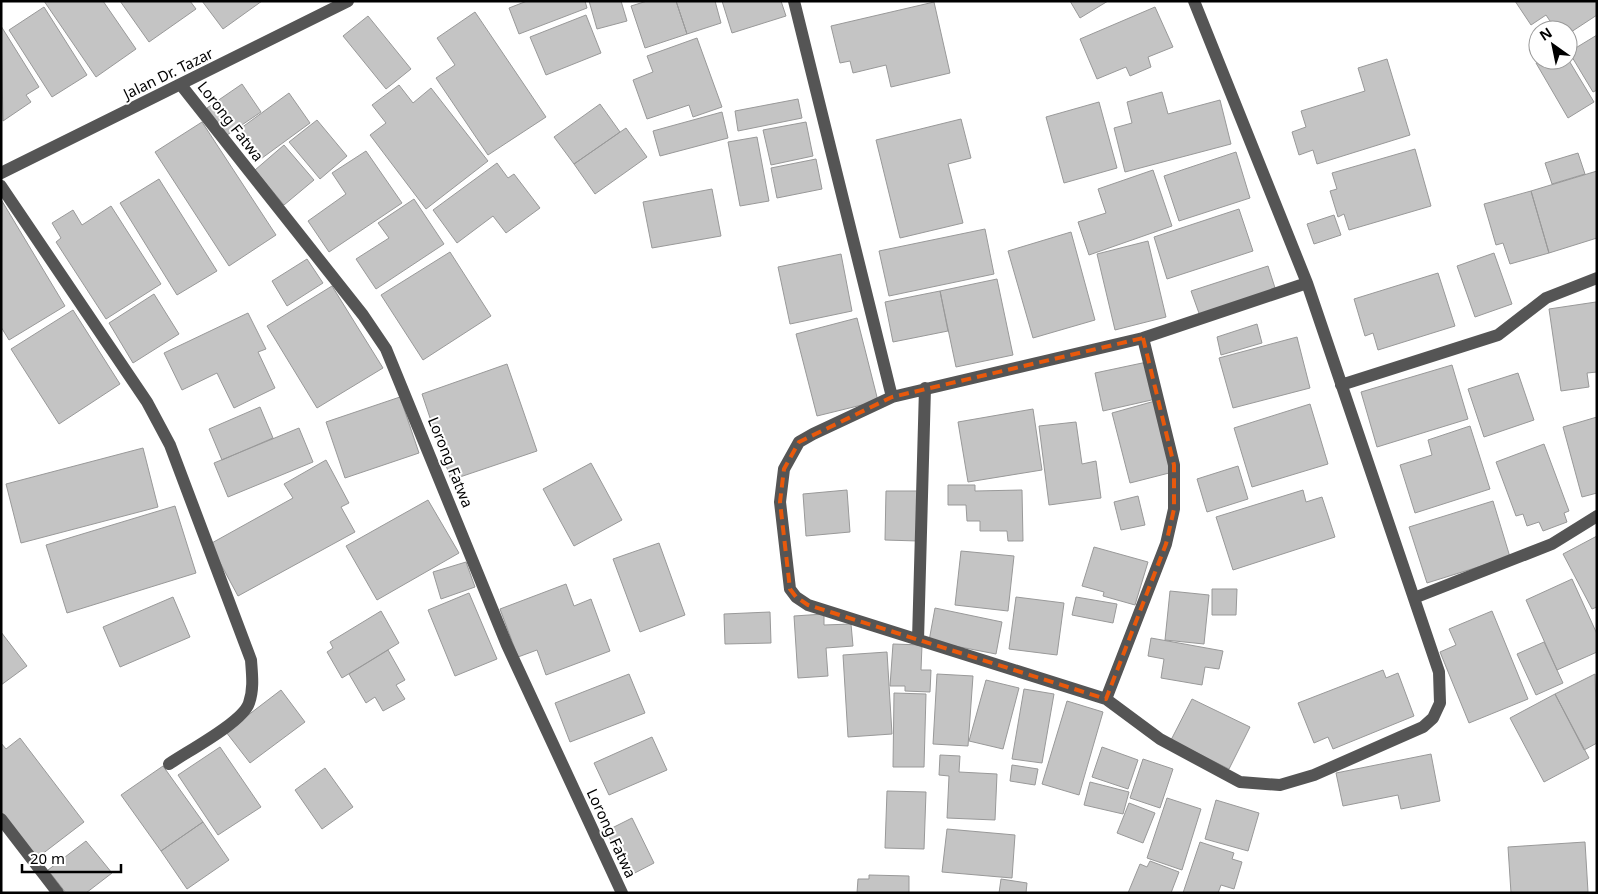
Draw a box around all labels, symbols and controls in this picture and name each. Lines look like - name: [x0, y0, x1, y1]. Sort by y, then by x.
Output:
- north arrow: [1528, 20, 1578, 70]
- text: N: [1536, 23, 1556, 45]
- street label: Jalan Dr. Tazar: [118, 43, 216, 104]
- street label: Lorong Fatwa: [194, 77, 268, 165]
- street label: Lorong Fatwa: [424, 414, 478, 510]
- street label: Lorong Fatwa: [583, 785, 641, 881]
- scale bar: [22, 842, 121, 874]
- text: 20 m: [30, 848, 65, 868]

